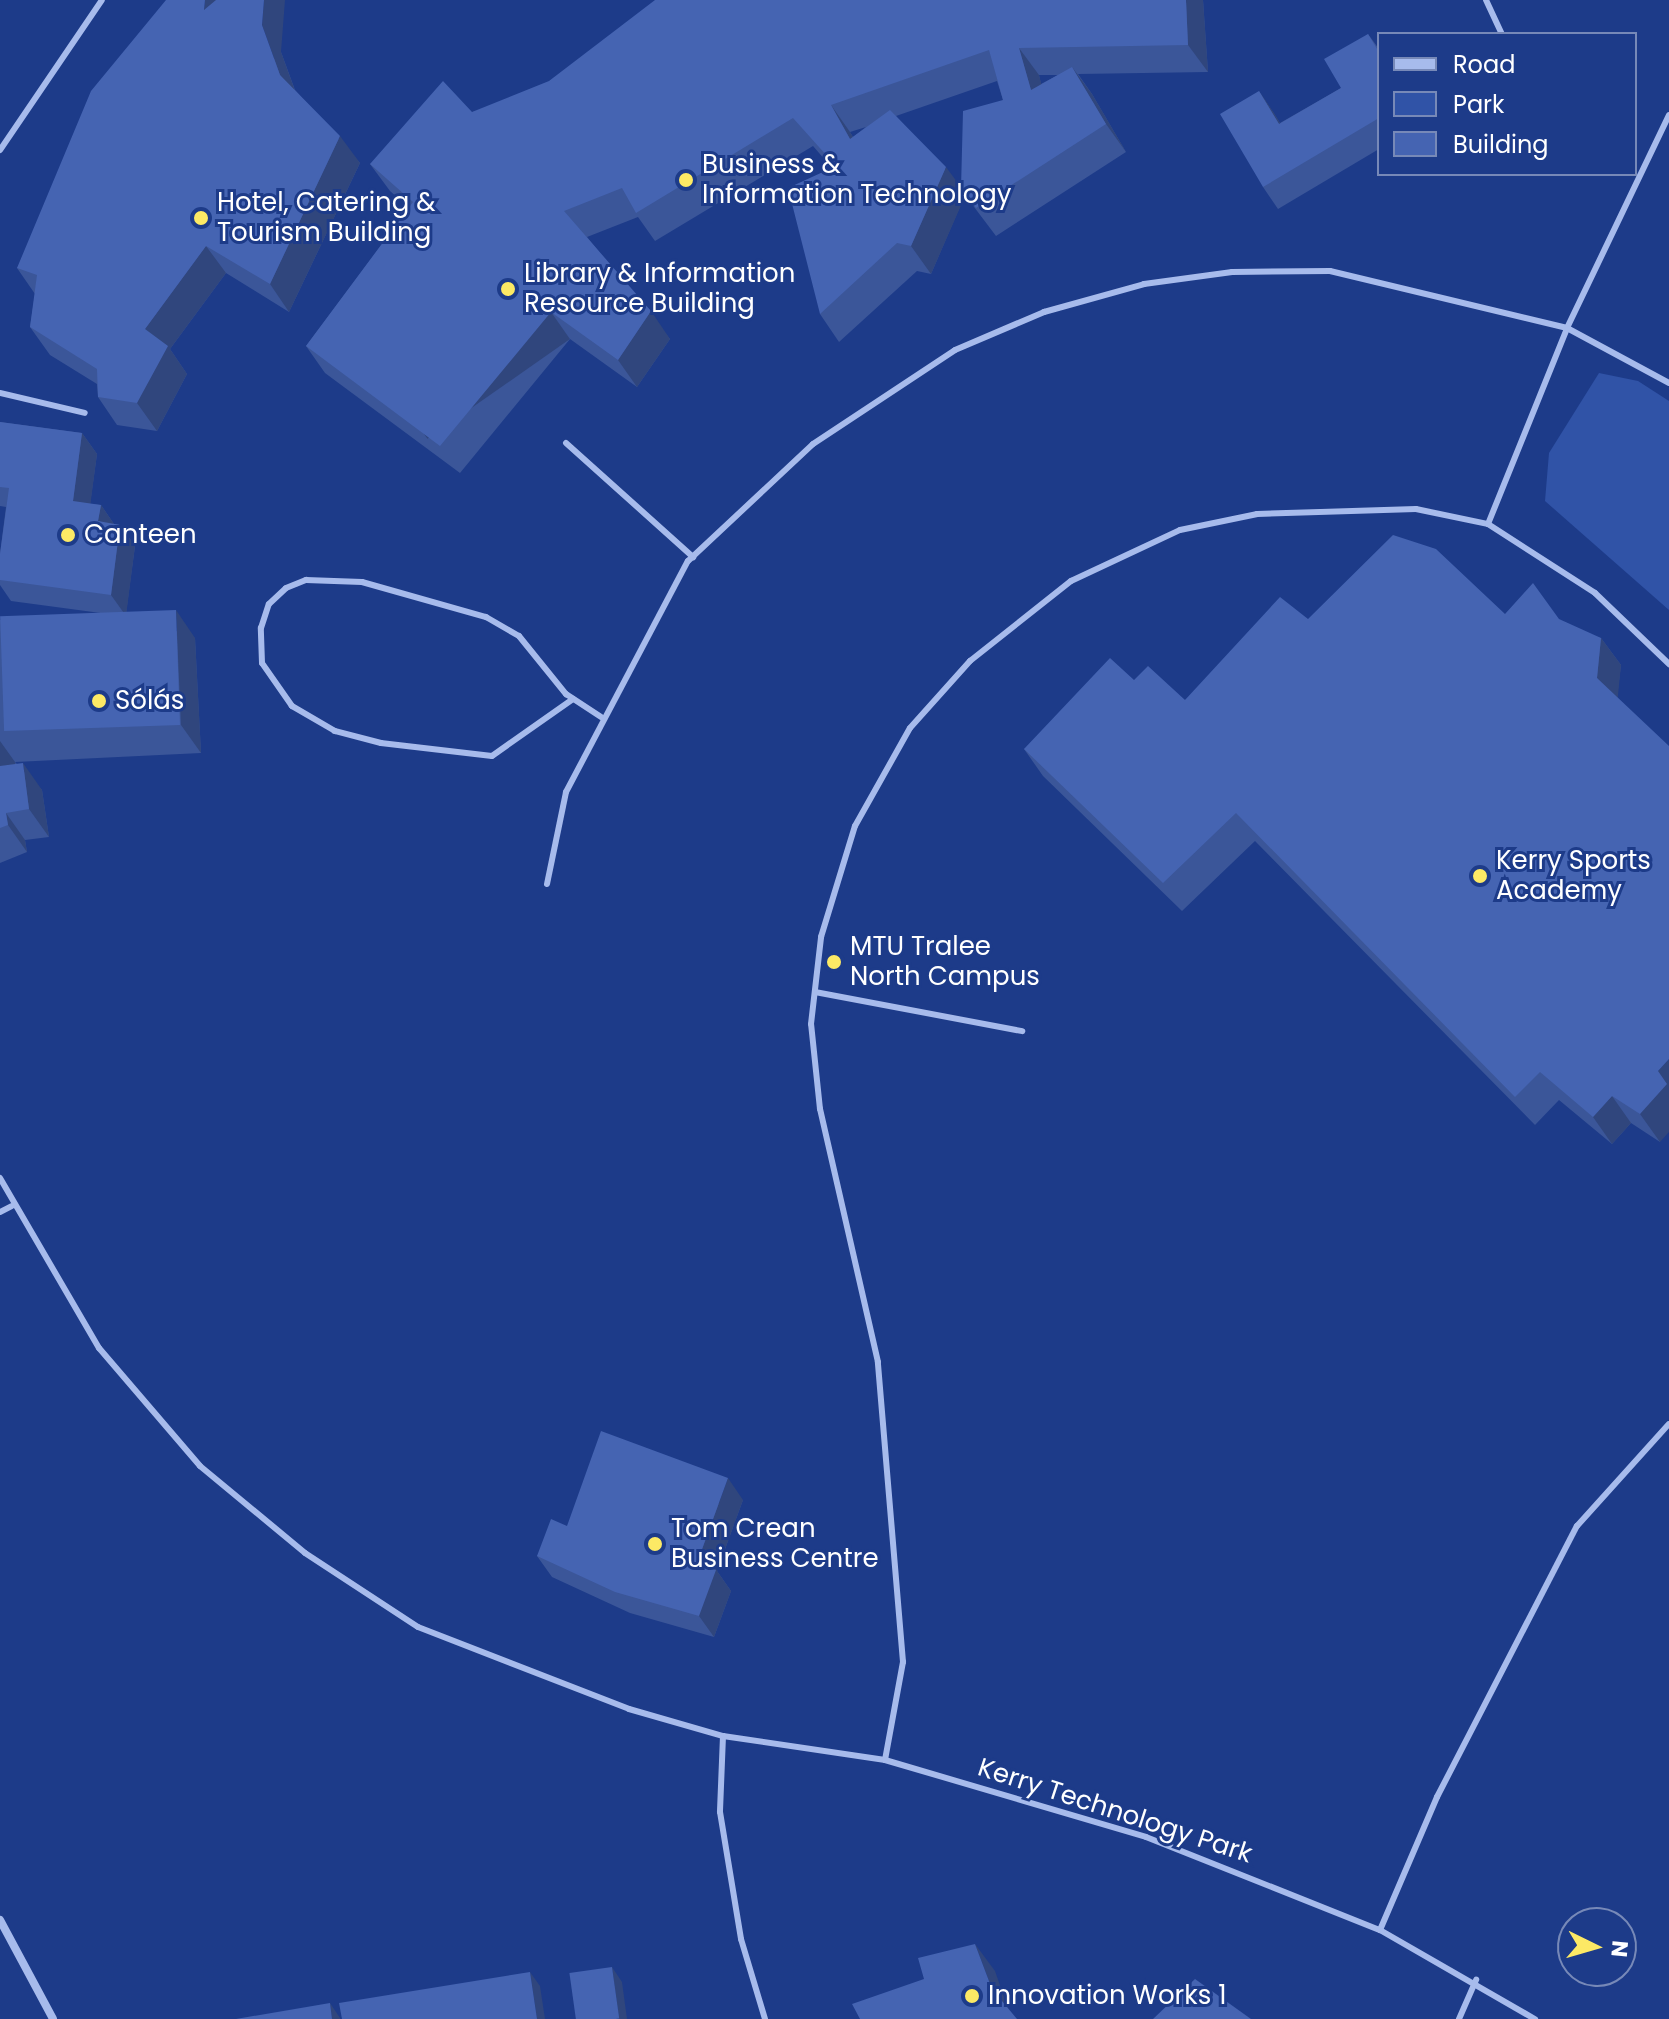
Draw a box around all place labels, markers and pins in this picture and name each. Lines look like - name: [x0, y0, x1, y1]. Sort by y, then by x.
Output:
- place label: Business & Information Technology: [702, 149, 1012, 210]
- marker: Business & Information Technology: [677, 171, 695, 189]
- place label: Hotel, Catering & Tourism Building: [217, 187, 435, 248]
- marker: Hotel, Catering & Tourism Building: [192, 209, 210, 227]
- place label: Library & Information Resource Building: [524, 258, 795, 320]
- marker: Library & Information Resource Building: [499, 280, 517, 298]
- place label: Canteen: [84, 519, 197, 551]
- marker: Canteen: [59, 526, 77, 544]
- place label: Sólás: [115, 685, 184, 717]
- marker: Sólás: [90, 692, 108, 710]
- place label: Kerry Sports Academy: [1496, 845, 1651, 906]
- marker: Kerry Sports Academy: [1471, 867, 1489, 885]
- place label: MTU Tralee North Campus: [850, 931, 1040, 992]
- marker: MTU Tralee North Campus: [825, 953, 843, 971]
- place label: Tom Crean Business Centre: [671, 1513, 879, 1574]
- marker: Tom Crean Business Centre: [646, 1535, 664, 1553]
- place label: Innovation Works 1: [988, 1980, 1226, 2012]
- marker: Innovation Works 1: [963, 1987, 981, 2005]

